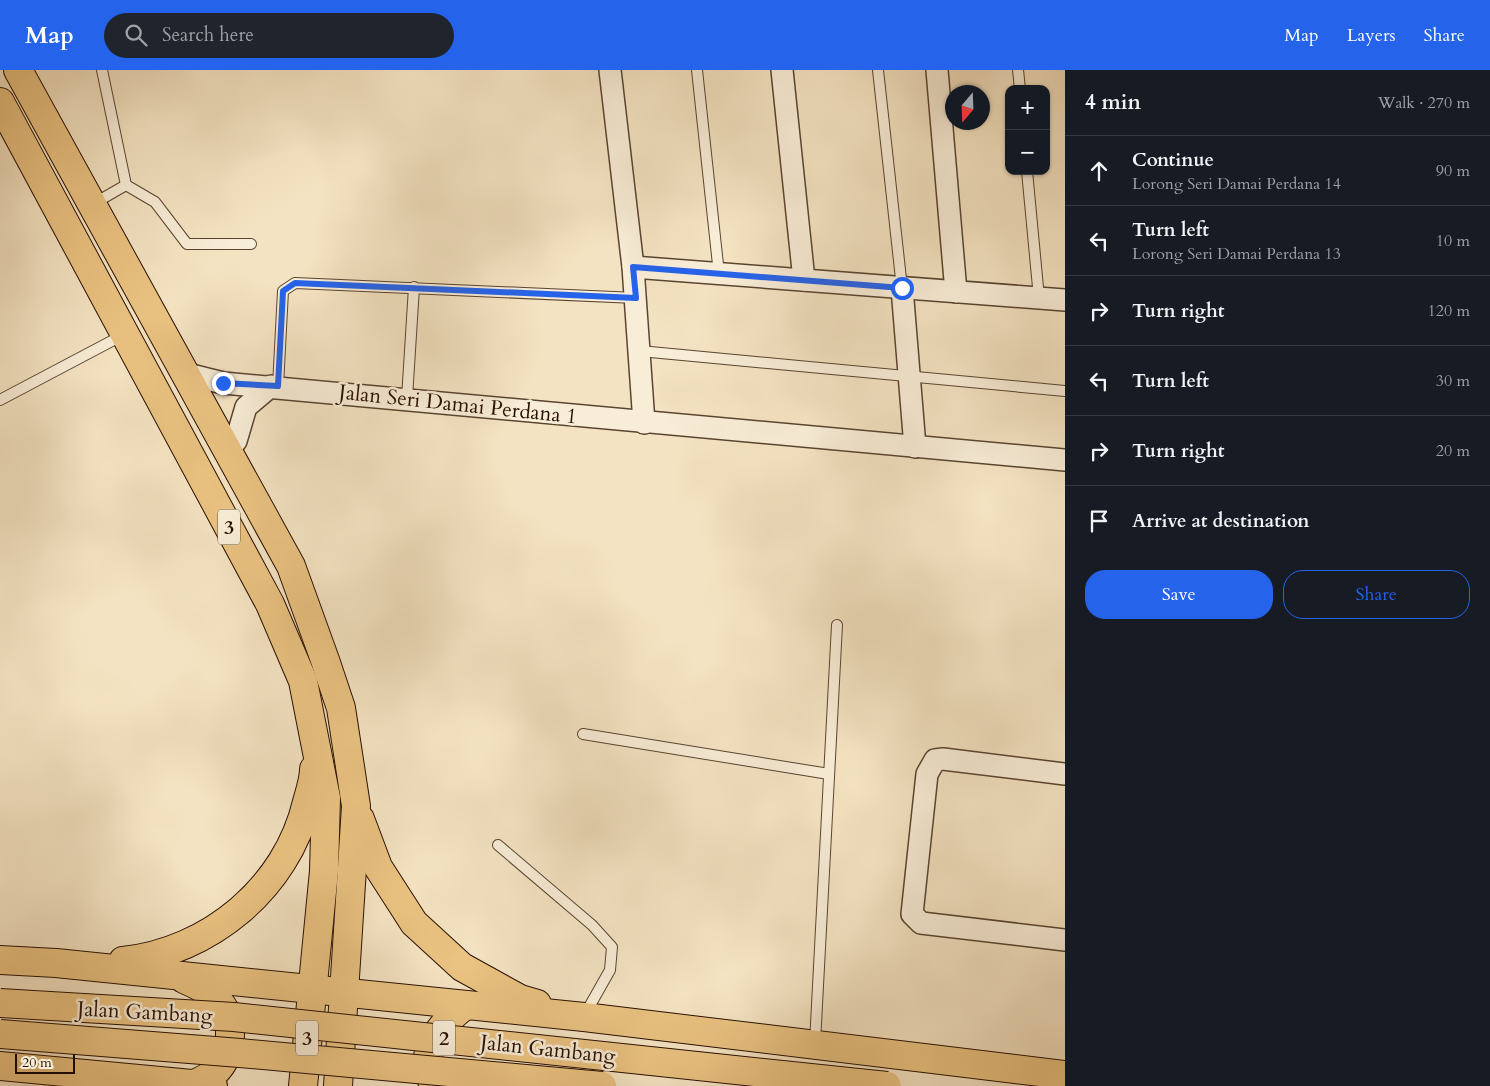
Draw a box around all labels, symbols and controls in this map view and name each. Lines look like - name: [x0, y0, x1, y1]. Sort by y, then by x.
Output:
- search box: [104, 13, 454, 58]
- text: Map: [25, 19, 74, 52]
- icon: search: [122, 21, 150, 49]
- text: Search here: [162, 22, 254, 48]
- text: Map: [1284, 23, 1319, 48]
- text: Layers: [1347, 23, 1396, 48]
- text: Share: [1424, 23, 1465, 48]
- north arrow: [945, 85, 990, 130]
- map controls: [1005, 85, 1050, 175]
- button: +: [1005, 85, 1050, 130]
- text: 4 min: [1085, 88, 1141, 117]
- text: Walk · 270 m: [1378, 92, 1470, 114]
- button: −: [1005, 130, 1050, 175]
- text: Continue: [1132, 147, 1214, 173]
- icon: ahead: [1085, 157, 1113, 185]
- text: 90 m: [1436, 160, 1470, 182]
- text: Lorong Seri Damai Perdana 14: [1132, 173, 1341, 195]
- text: Turn left: [1132, 217, 1209, 243]
- icon: left: [1085, 227, 1113, 255]
- text: 10 m: [1436, 230, 1470, 252]
- text: Lorong Seri Damai Perdana 13: [1132, 243, 1341, 265]
- route start: [891, 277, 914, 300]
- icon: right: [1085, 297, 1113, 325]
- text: Turn right: [1132, 298, 1224, 324]
- text: 120 m: [1428, 300, 1470, 322]
- icon: left: [1085, 367, 1113, 395]
- text: Turn left: [1132, 368, 1209, 394]
- text: 30 m: [1436, 370, 1470, 392]
- route end: [212, 372, 235, 395]
- street label: Jalan Seri Damai Perdana 1: [334, 377, 578, 431]
- icon: right: [1085, 437, 1113, 465]
- text: Turn right: [1132, 438, 1224, 464]
- text: 20 m: [1436, 440, 1470, 462]
- icon: arrive: [1085, 507, 1113, 535]
- text: Arrive at destination: [1132, 508, 1309, 534]
- road number: 3: [218, 510, 240, 544]
- button: Save: [1085, 570, 1273, 619]
- button: Share: [1283, 570, 1470, 619]
- street label: Jalan Gambang: [73, 994, 214, 1031]
- road number: 3: [296, 1020, 318, 1056]
- road number: 2: [433, 1020, 455, 1056]
- street label: Jalan Gambang: [476, 1028, 617, 1071]
- scale bar: [15, 1051, 75, 1074]
- text: 20 m: [22, 1053, 52, 1072]

